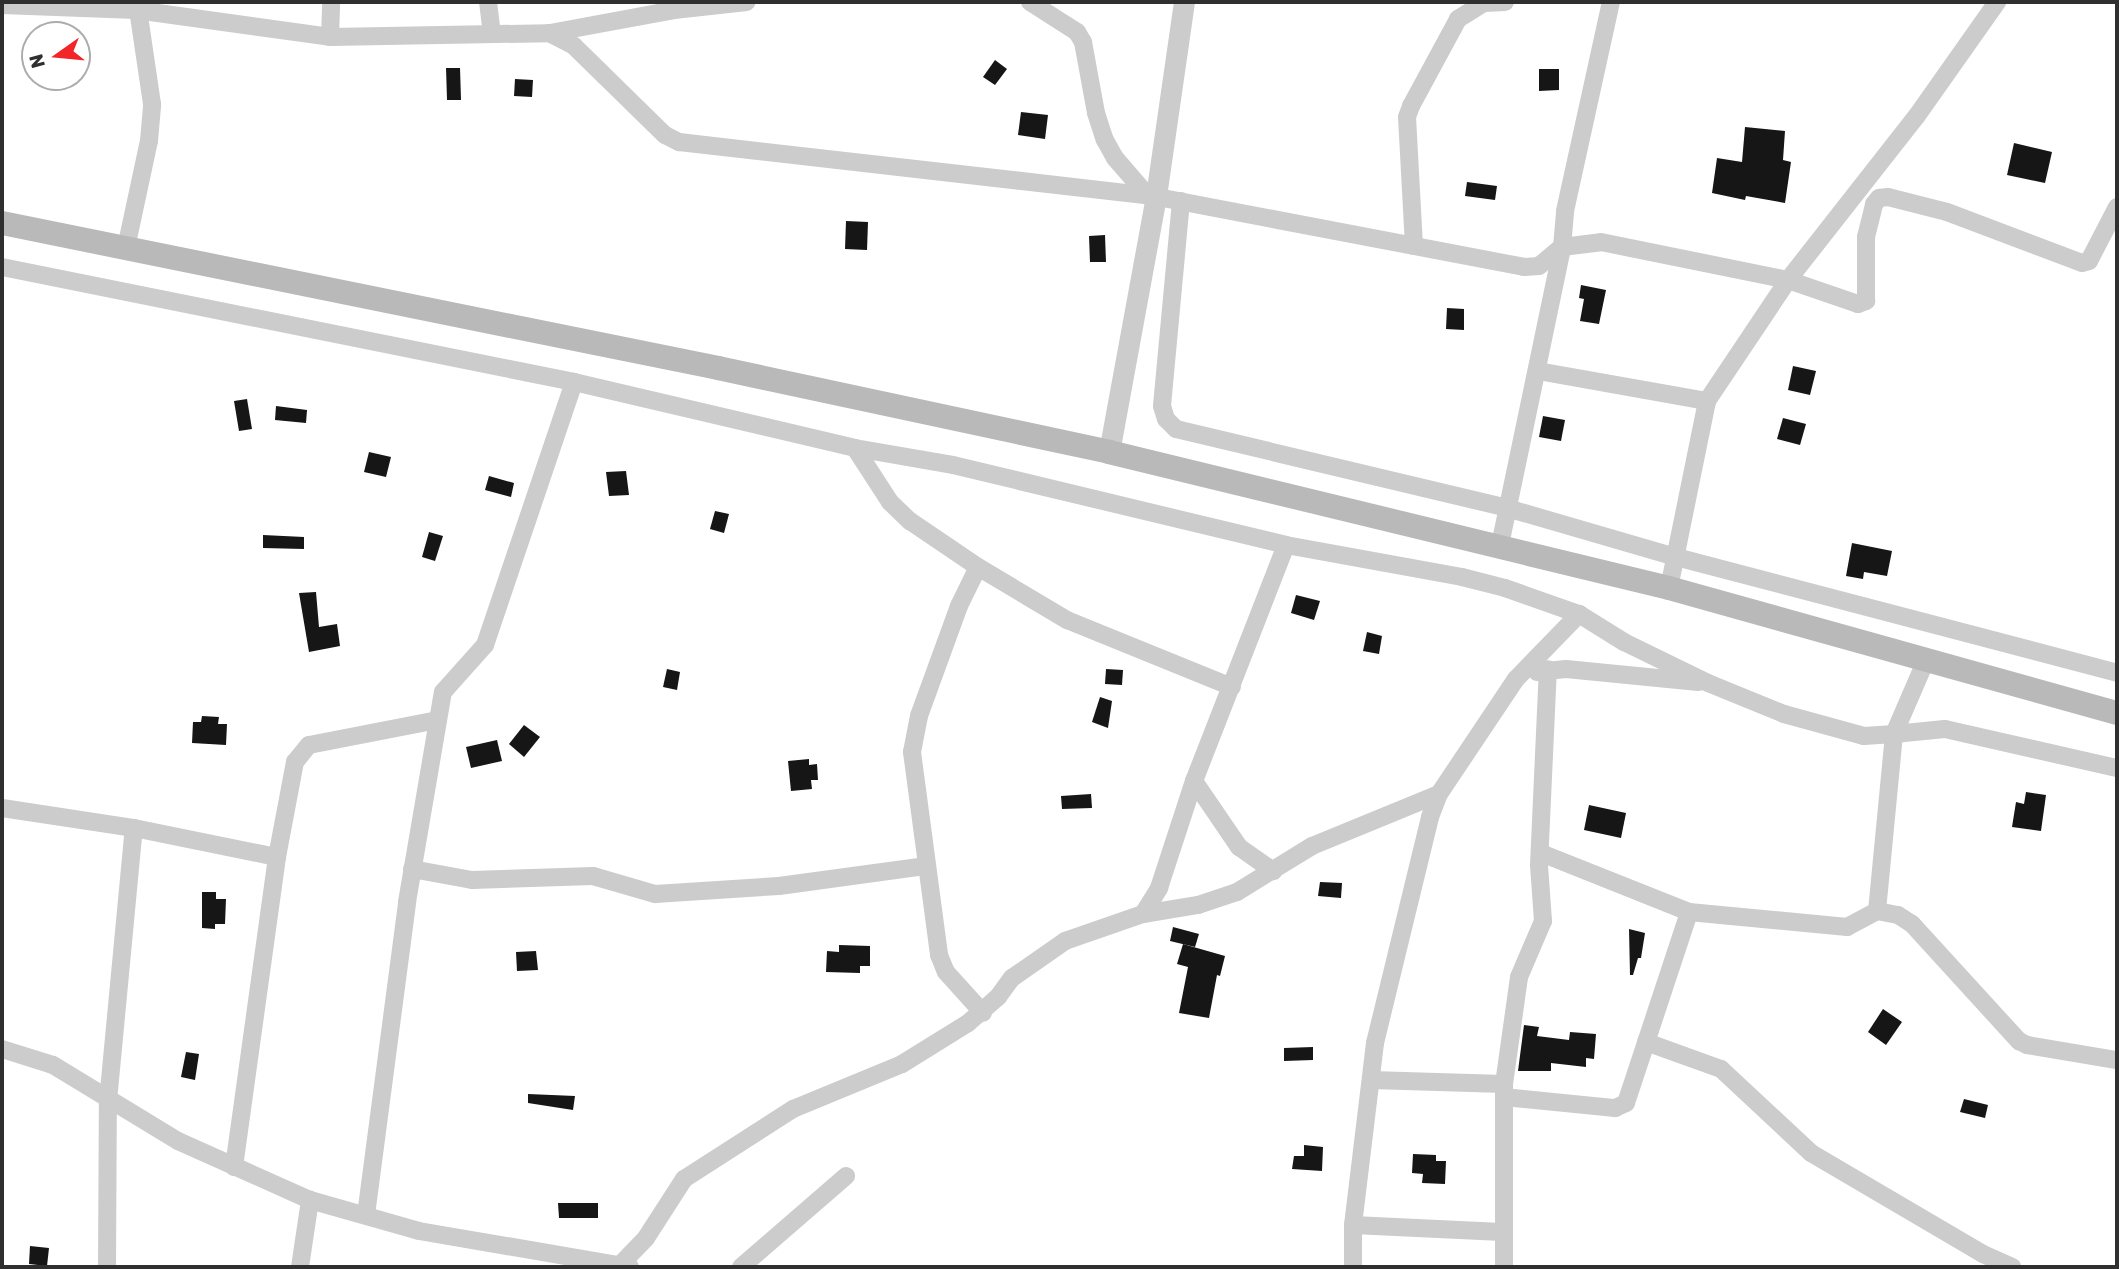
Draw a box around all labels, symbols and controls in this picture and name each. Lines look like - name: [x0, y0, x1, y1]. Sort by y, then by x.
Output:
- north arrow: [21, 21, 91, 91]
- text: N: [24, 51, 50, 71]

